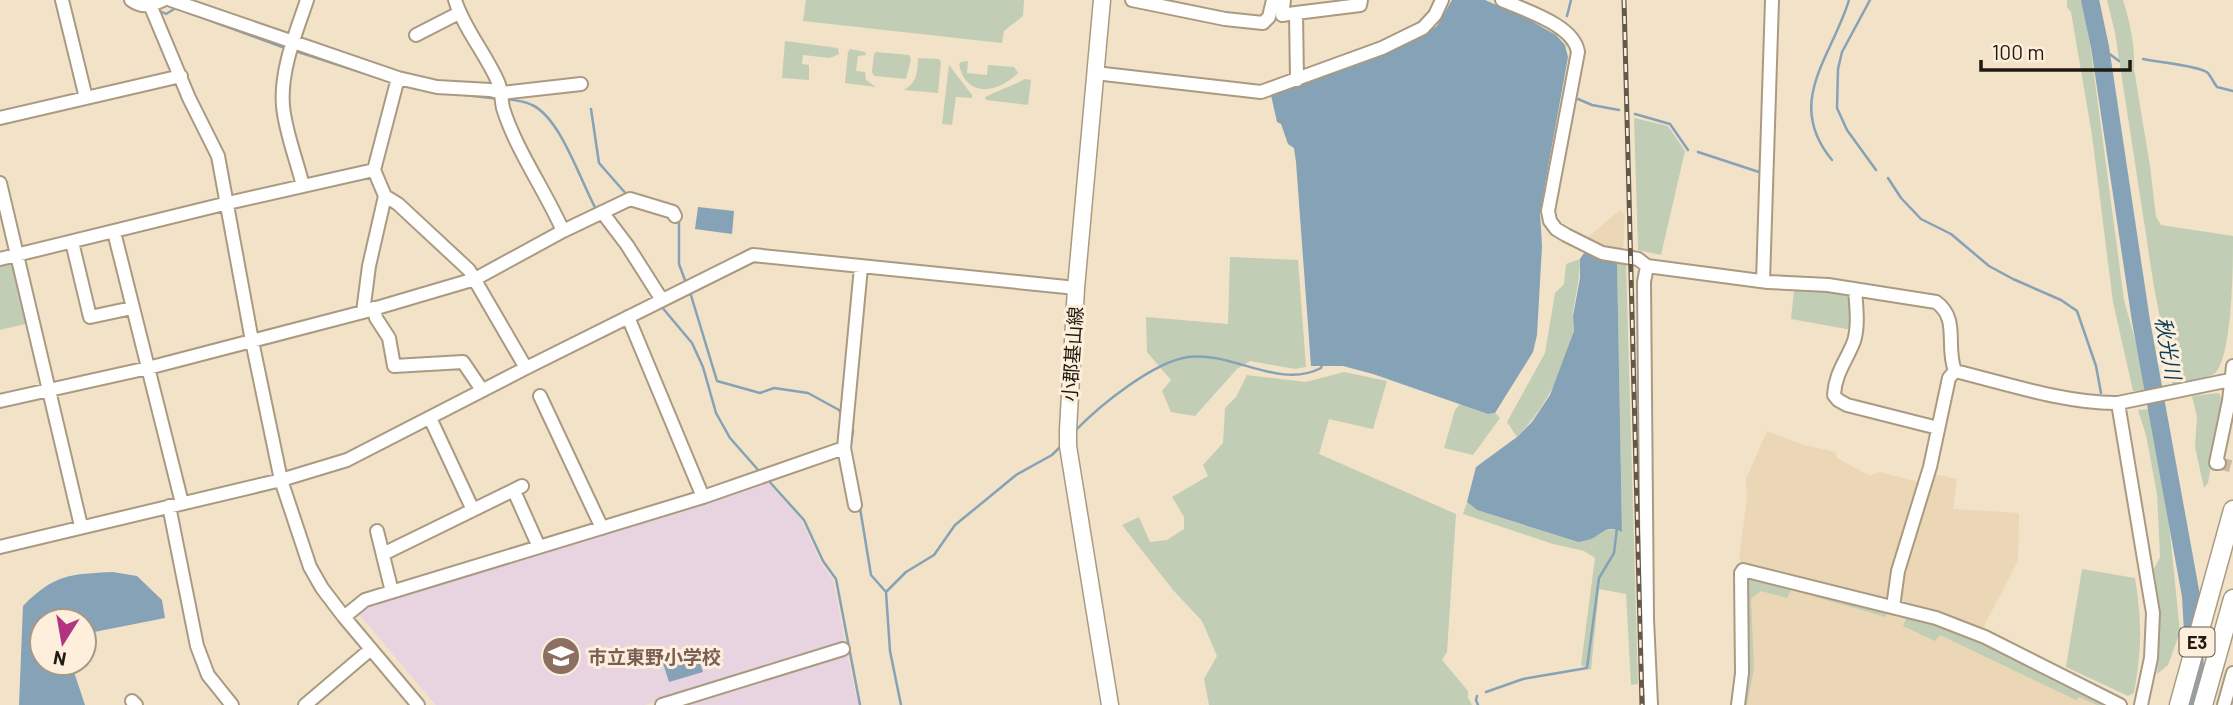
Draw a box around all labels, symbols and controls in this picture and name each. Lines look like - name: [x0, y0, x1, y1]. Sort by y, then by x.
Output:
- scale bar: [1981, 28, 2130, 72]
- text: 100 m: [1992, 39, 2045, 64]
- street label: 小郡基山線: [1057, 306, 1087, 402]
- water label: 秋光川: [2151, 315, 2187, 383]
- north arrow: [28, 607, 98, 677]
- road number: E3: [2180, 628, 2214, 656]
- school or university icon: 市立東野小学校: [540, 635, 582, 677]
- place label: 市立東野小学校: [588, 645, 721, 668]
- text: N: [51, 647, 68, 672]

